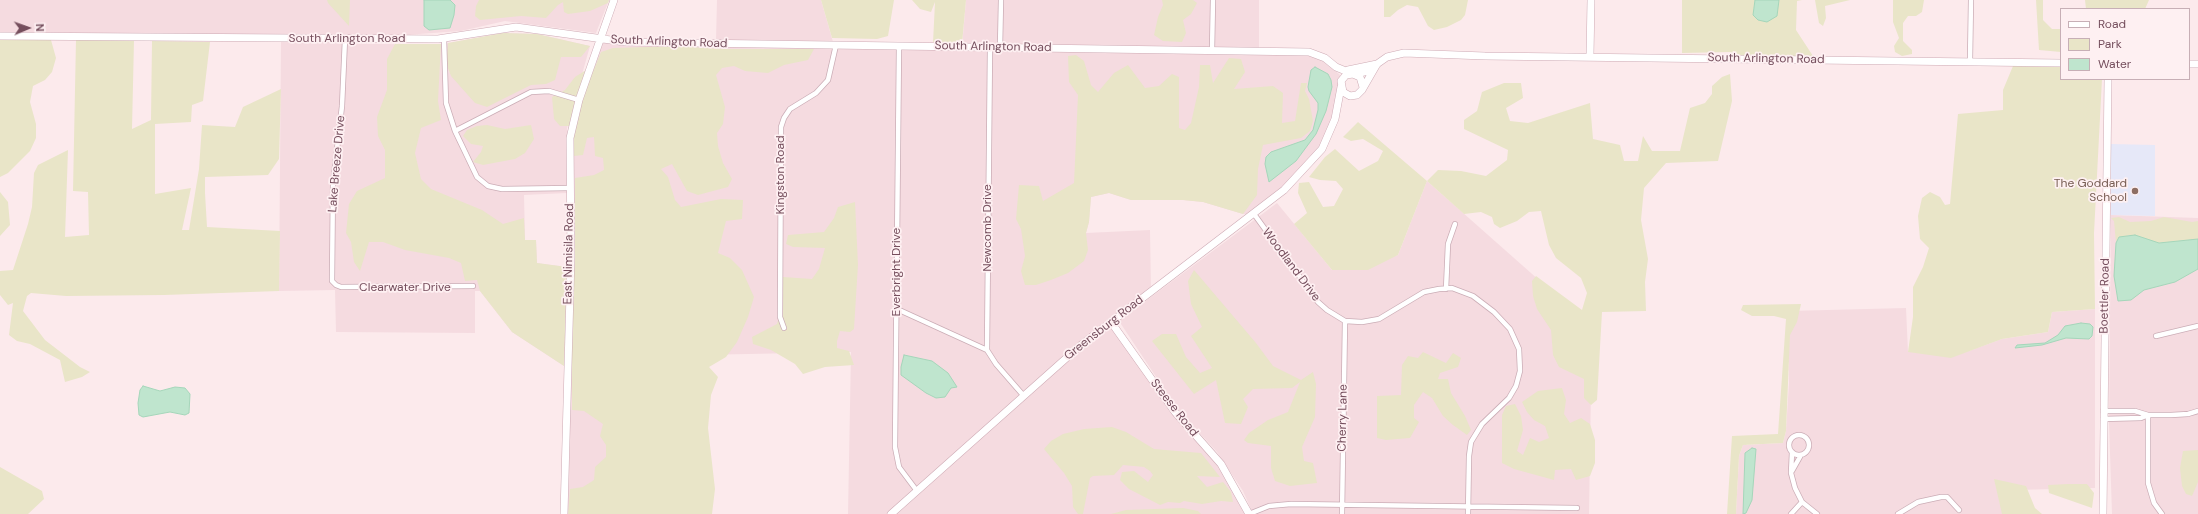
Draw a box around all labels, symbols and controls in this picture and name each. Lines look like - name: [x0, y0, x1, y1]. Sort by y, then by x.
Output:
- north arrow: [8, 8, 48, 48]
- legend: [2060, 8, 2190, 80]
- text: Road: [2098, 16, 2126, 32]
- text: N: [33, 23, 47, 32]
- street label: South Arlington Road: [289, 32, 405, 46]
- street label: South Arlington Road: [610, 33, 728, 51]
- text: Park: [2098, 36, 2122, 52]
- street label: South Arlington Road: [934, 39, 1052, 55]
- street label: South Arlington Road: [1707, 51, 1825, 67]
- text: Water: [2098, 56, 2131, 72]
- street label: Lake Breeze Drive: [326, 115, 348, 213]
- street label: Kingston Road: [774, 136, 788, 214]
- place label: The Goddard School: [2054, 177, 2127, 205]
- street label: Newcomb Drive: [981, 184, 995, 272]
- marker: The Goddard School: [2130, 186, 2140, 196]
- street label: East Nimisila Road: [561, 203, 577, 305]
- street label: Woodland Drive: [1259, 226, 1323, 304]
- street label: Everbright Drive: [890, 228, 904, 316]
- street label: Boettler Road: [2097, 258, 2113, 334]
- street label: Clearwater Drive: [359, 281, 451, 295]
- street label: Greensburg Road: [1062, 293, 1146, 363]
- street label: Steese Road: [1147, 376, 1201, 440]
- street label: Cherry Lane: [1335, 384, 1351, 452]

